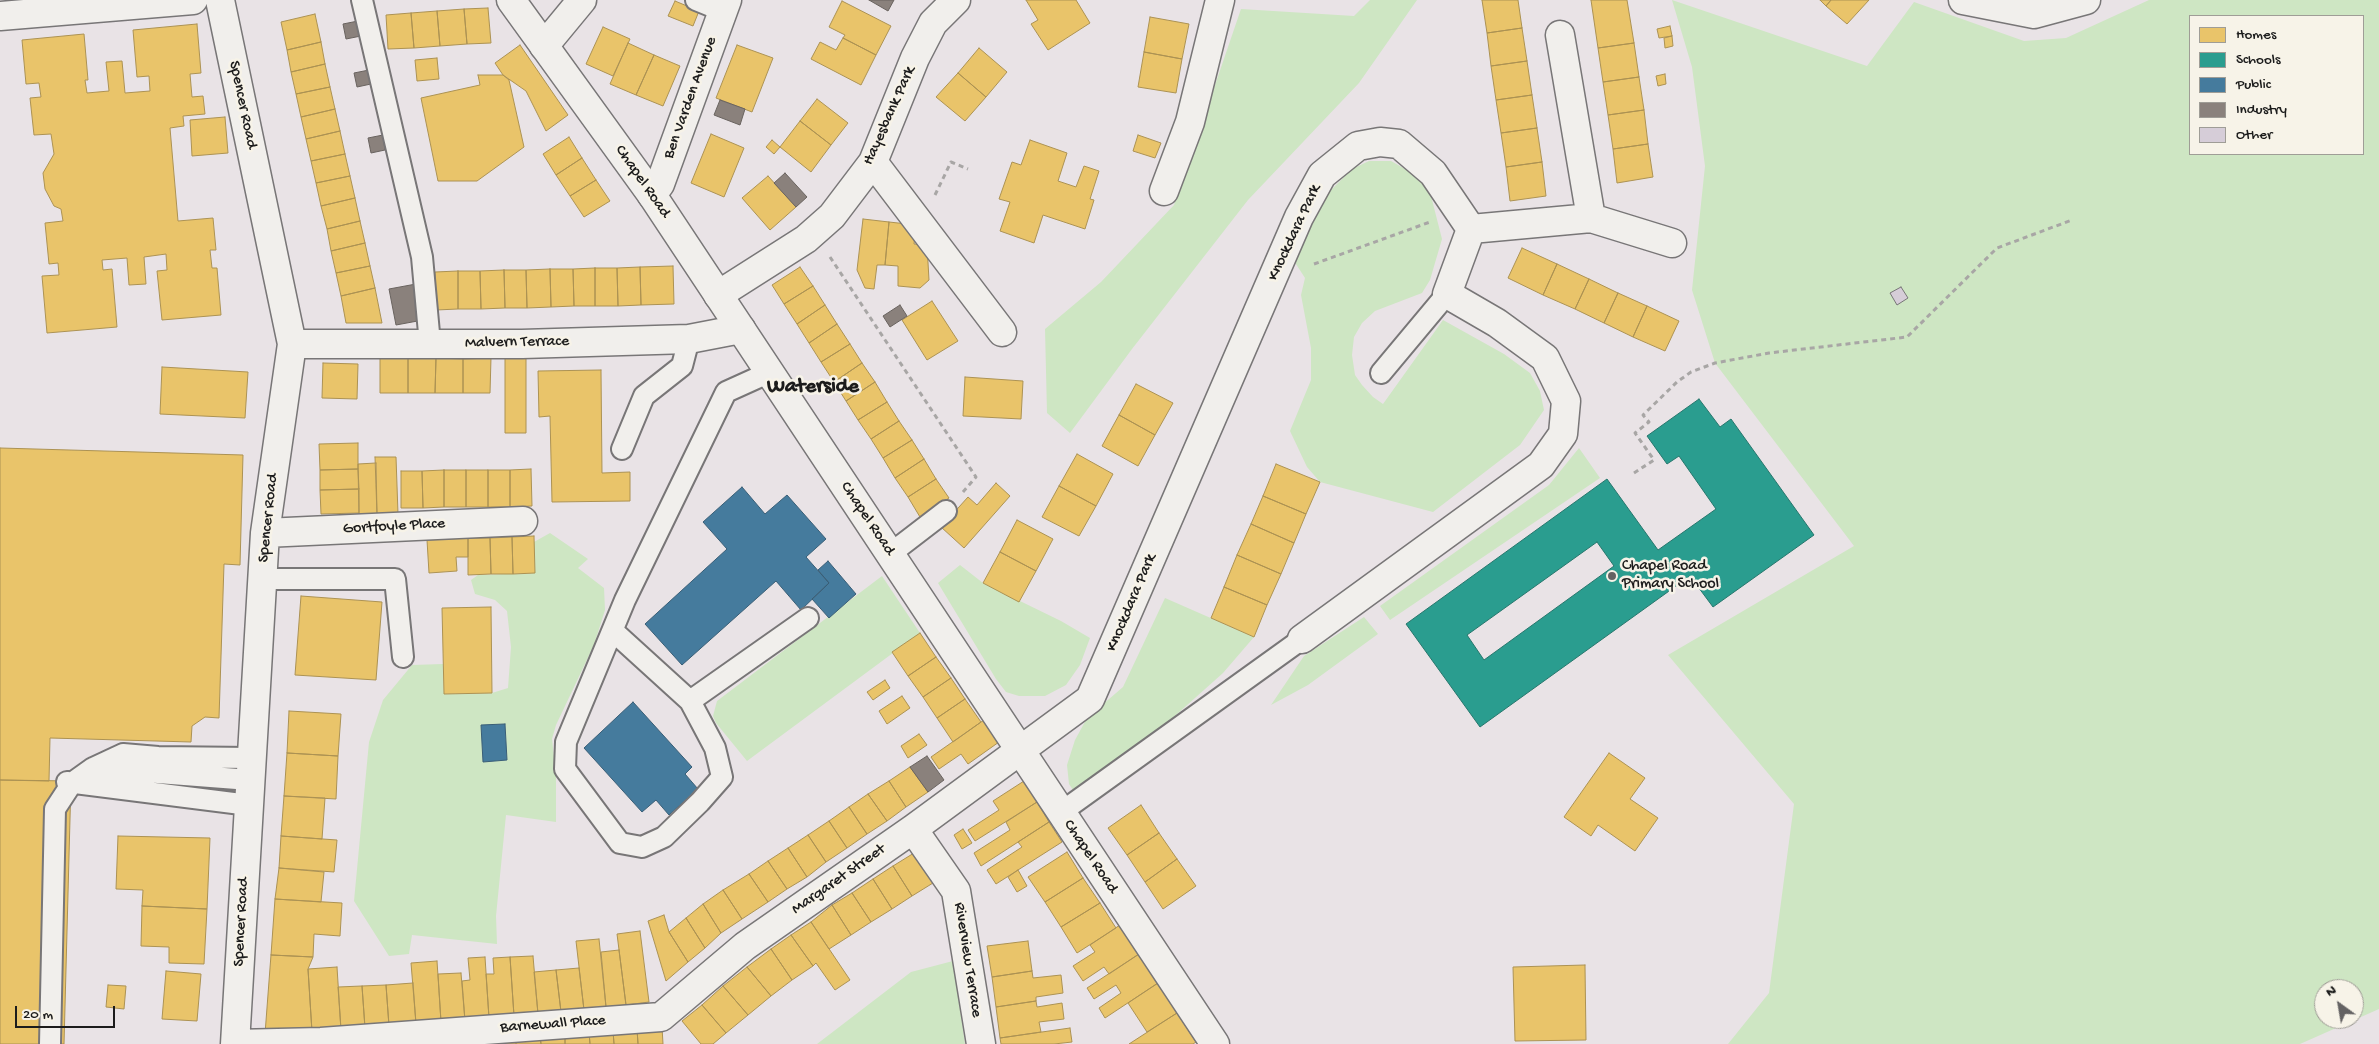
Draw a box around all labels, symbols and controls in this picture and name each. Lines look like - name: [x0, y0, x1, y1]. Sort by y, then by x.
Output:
- legend: [2189, 15, 2364, 155]
- text: Homes: [2236, 26, 2276, 44]
- street label: Ben Varden Avenue: [660, 34, 722, 162]
- text: Schools: [2236, 51, 2281, 69]
- street label: Spencer Road: [223, 59, 261, 151]
- street label: Hayesbank Park: [860, 63, 920, 169]
- text: Public: [2236, 76, 2271, 94]
- text: Industry: [2236, 101, 2287, 119]
- text: Other: [2236, 126, 2272, 144]
- street label: Chapel Road: [610, 142, 674, 222]
- street label: Knockdara Park: [1264, 182, 1326, 284]
- street label: Malvern Terrace: [465, 332, 569, 354]
- district label: Waterside: [767, 375, 859, 401]
- street label: Spencer Road: [255, 473, 283, 563]
- street label: Chapel Road: [835, 479, 899, 559]
- street label: Gortfoyle Place: [342, 515, 446, 539]
- street label: Knockdara Park: [1103, 551, 1161, 655]
- place label: Chapel Road Primary School: [1622, 557, 1719, 595]
- marker: Chapel Road Primary School: [1606, 570, 1618, 582]
- street label: Chapel Road: [1058, 817, 1122, 897]
- street label: Margaret Street: [788, 840, 890, 920]
- street label: Spencer Road: [230, 877, 254, 967]
- street label: Riverview Terrace: [948, 901, 986, 1019]
- north arrow: [2314, 979, 2364, 1029]
- text: N: [2323, 982, 2340, 1001]
- scale bar: [18, 996, 118, 1028]
- text: 20 m: [23, 1006, 53, 1024]
- street label: Barnewall Place: [500, 1012, 606, 1038]

